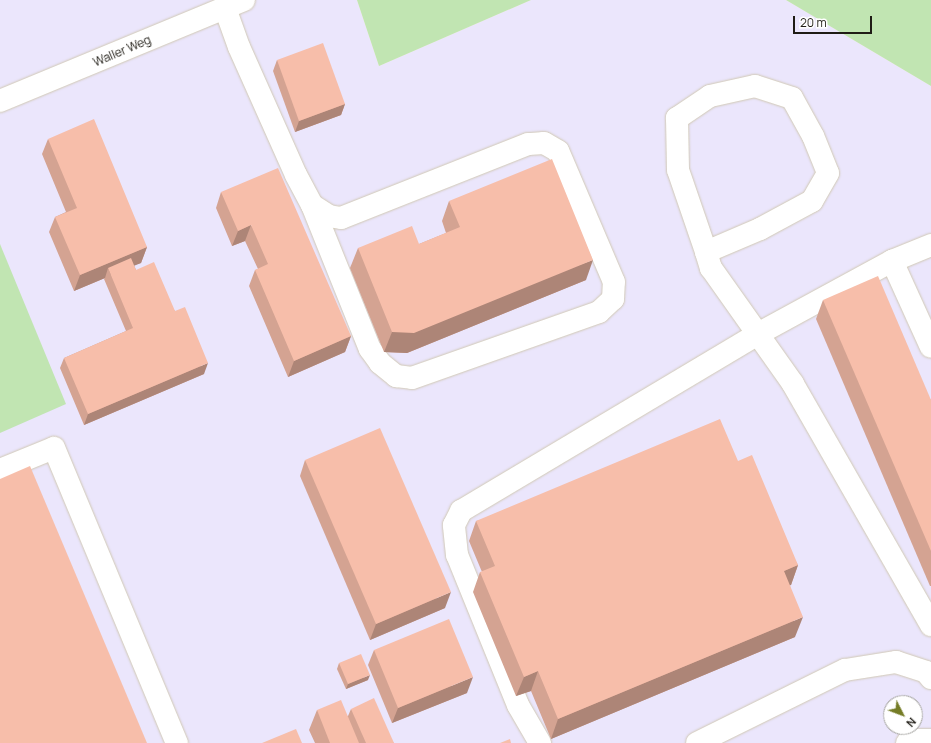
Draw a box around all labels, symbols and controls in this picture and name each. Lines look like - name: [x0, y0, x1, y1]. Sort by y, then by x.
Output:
- scale bar: [795, 8, 874, 34]
- text: 20 m: [800, 14, 827, 31]
- street label: Waller Weg: [91, 32, 153, 70]
- north arrow: [883, 695, 923, 735]
- text: N: [903, 715, 920, 731]

